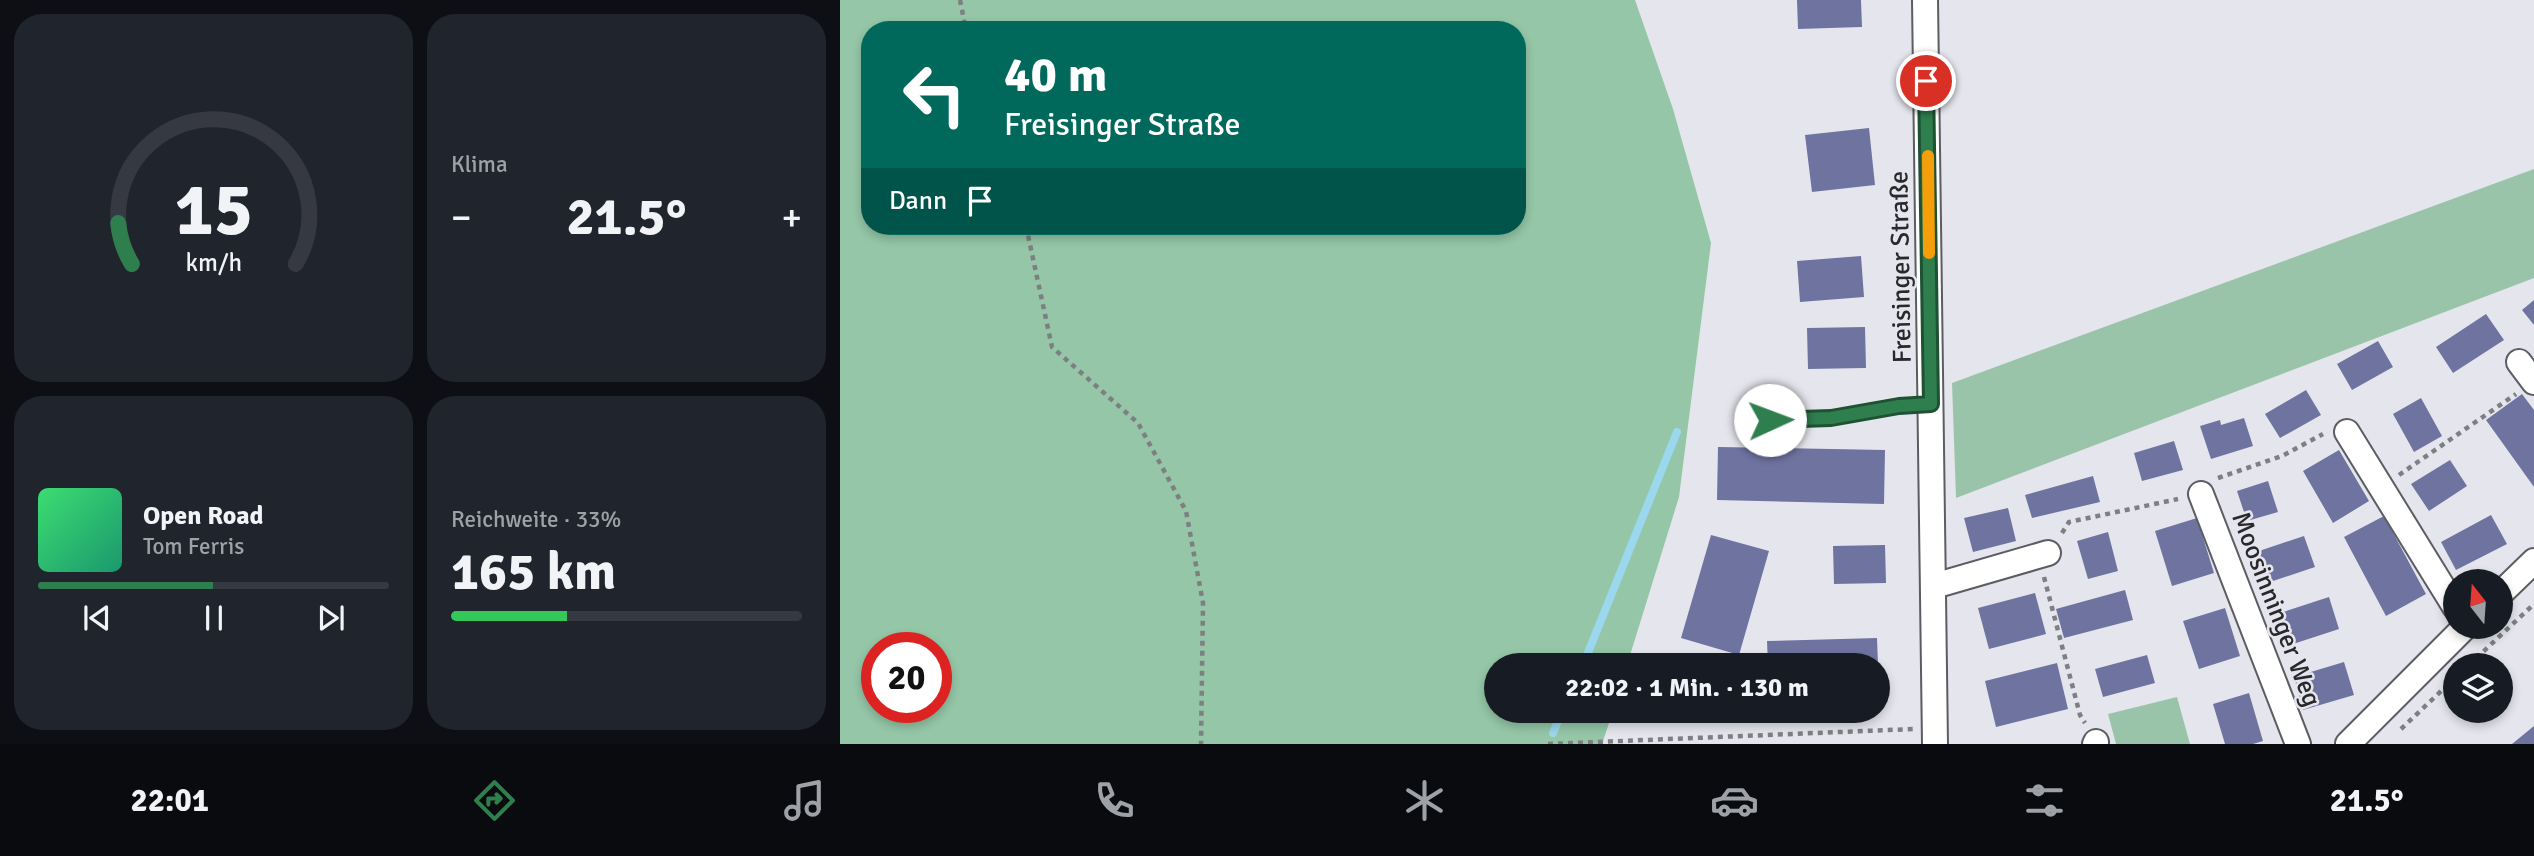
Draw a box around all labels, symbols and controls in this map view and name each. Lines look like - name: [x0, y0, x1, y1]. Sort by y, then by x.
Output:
- text: 40 m: [1004, 45, 1107, 105]
- icon: left: [889, 49, 980, 140]
- pin: [1896, 51, 1956, 111]
- icon: arrive: [1907, 62, 1945, 100]
- text: Freisinger Straße: [1004, 105, 1241, 144]
- text: Klima: [451, 150, 508, 179]
- text: 15: [174, 166, 253, 255]
- street label: Freisinger Straße: [1883, 171, 1919, 363]
- icon: arrive: [961, 182, 999, 220]
- text: 21.5°: [567, 185, 686, 249]
- text: Dann: [889, 185, 947, 217]
- text: −: [451, 194, 472, 241]
- text: +: [781, 194, 802, 241]
- text: km/h: [185, 247, 242, 278]
- position arrow: [1733, 383, 1807, 457]
- text: Open Road: [143, 500, 264, 532]
- text: Reichweite · 33%: [451, 505, 621, 534]
- street label: Moosinninger Weg: [2224, 507, 2328, 711]
- text: Tom Ferris: [143, 532, 244, 561]
- text: 165 km: [451, 540, 616, 604]
- north arrow: [2443, 569, 2513, 639]
- map controls: [2443, 569, 2513, 723]
- icon: previous: [78, 599, 116, 637]
- icon: pause: [195, 599, 233, 637]
- icon: next: [312, 599, 350, 637]
- speed limit sign: 20: [861, 632, 952, 723]
- button: layers: [2443, 653, 2513, 723]
- text: 22:02 · 1 Min. · 130 m: [1565, 672, 1809, 704]
- icon: directions: [470, 776, 519, 825]
- icon: music: [780, 776, 829, 825]
- icon: phone: [1090, 776, 1139, 825]
- icon: climate: [1400, 776, 1449, 825]
- icon: car: [1710, 776, 1759, 825]
- icon: filters: [2020, 776, 2069, 825]
- text: 22:01: [130, 781, 209, 820]
- text: 21.5°: [2330, 781, 2404, 820]

